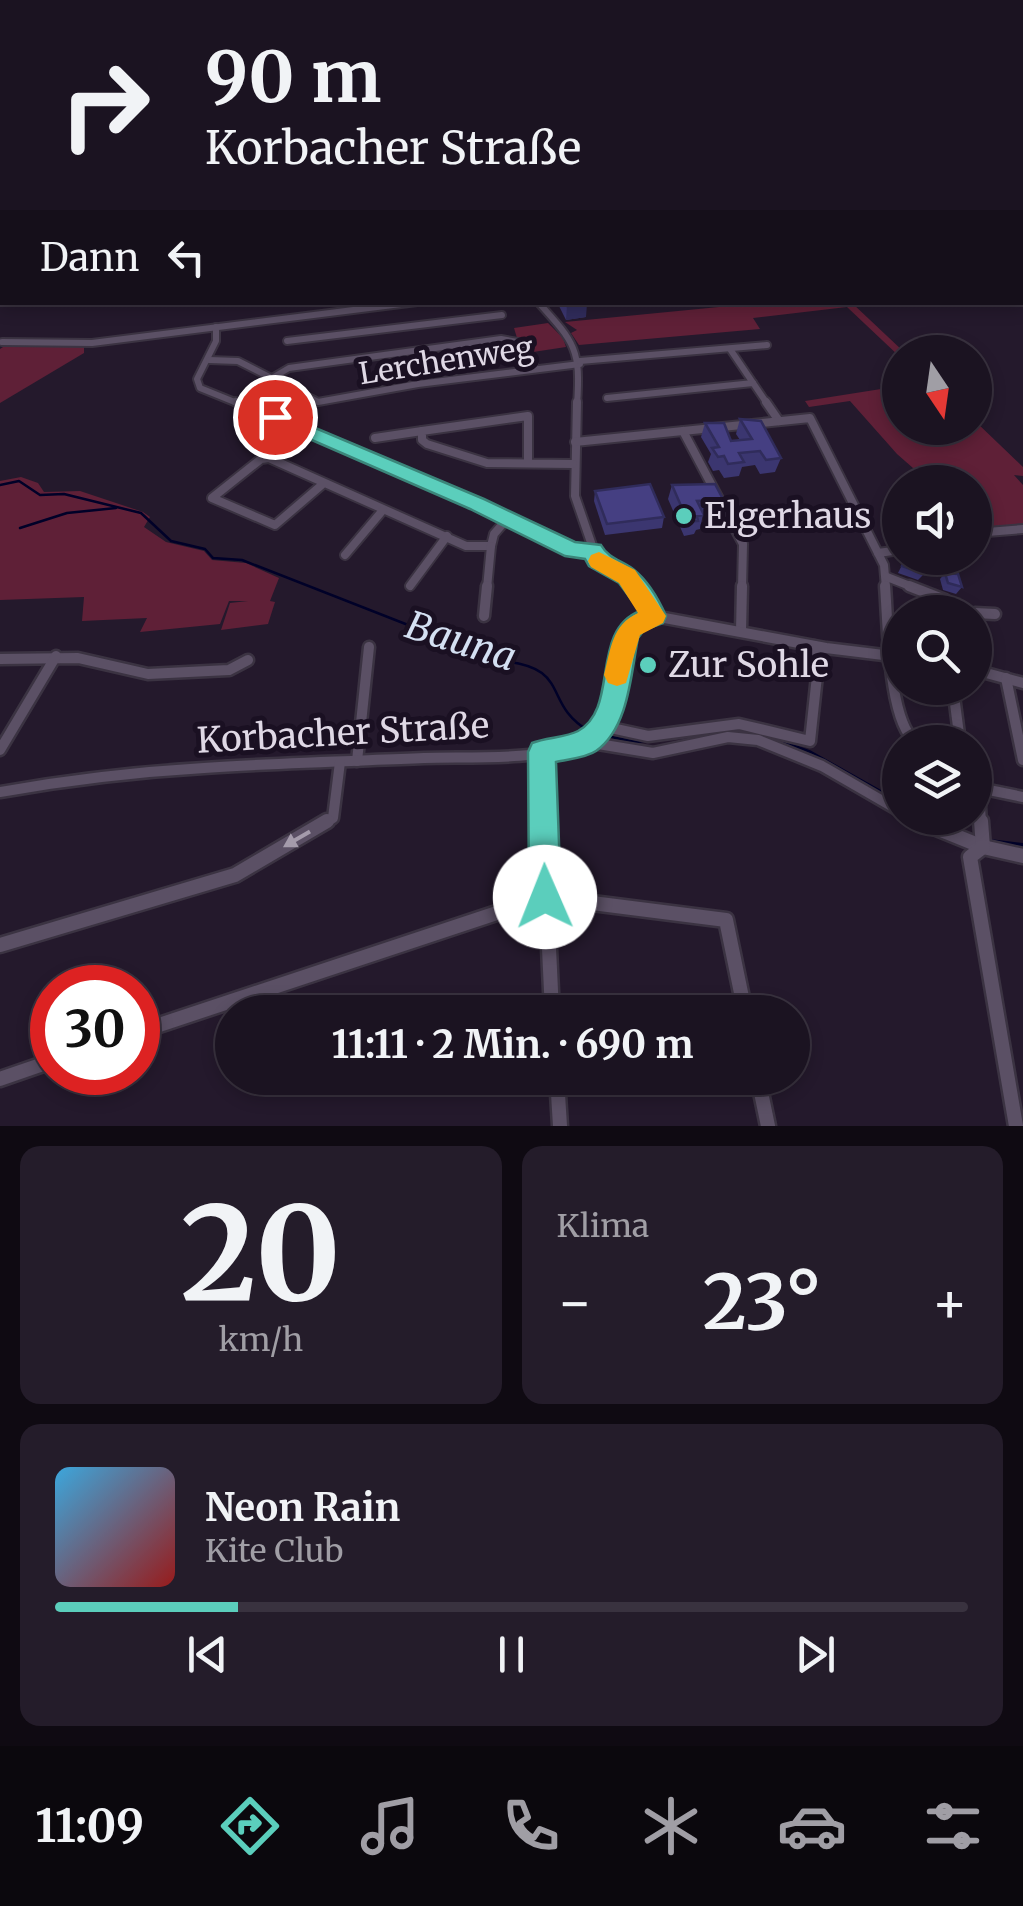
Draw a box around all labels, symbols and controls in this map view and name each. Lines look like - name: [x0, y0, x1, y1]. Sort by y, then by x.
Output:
- text: 90 m: [205, 33, 382, 121]
- icon: right: [40, 40, 170, 170]
- text: Korbacher Straße: [205, 120, 581, 176]
- icon: left: [159, 230, 214, 285]
- text: Dann: [40, 234, 139, 281]
- street label: Lerchenweg: [356, 327, 536, 393]
- north arrow: [882, 335, 992, 445]
- map controls: [882, 335, 992, 835]
- pin: [233, 375, 318, 460]
- icon: arrive: [248, 390, 303, 445]
- button: sound: [882, 465, 992, 575]
- place label: Elgerhaus: [704, 494, 871, 538]
- marker: Elgerhaus: [673, 505, 695, 527]
- button: search: [882, 595, 992, 705]
- water label: Bauna: [400, 601, 522, 681]
- place label: Zur Sohle: [668, 643, 829, 687]
- marker: Zur Sohle: [637, 654, 659, 676]
- street label: Korbacher Straße: [196, 703, 490, 763]
- button: layers: [882, 725, 992, 835]
- one-way arrow: [283, 830, 312, 847]
- position arrow: [493, 845, 597, 949]
- speed limit sign: 30: [30, 965, 160, 1095]
- text: 11:11 · 2 Min. · 690 m: [331, 1021, 694, 1068]
- text: 20: [180, 1173, 341, 1336]
- text: Klima: [557, 1206, 649, 1246]
- text: 23°: [703, 1255, 822, 1349]
- text: −: [557, 1268, 593, 1337]
- text: +: [931, 1268, 968, 1337]
- text: km/h: [218, 1320, 303, 1360]
- text: Neon Rain: [205, 1484, 400, 1531]
- text: Kite Club: [205, 1531, 343, 1571]
- icon: previous: [180, 1627, 235, 1682]
- icon: pause: [484, 1627, 539, 1682]
- icon: next: [788, 1627, 843, 1682]
- icon: directions: [215, 1791, 285, 1861]
- icon: music: [355, 1791, 425, 1861]
- icon: phone: [496, 1791, 566, 1861]
- icon: climate: [636, 1791, 706, 1861]
- icon: car: [777, 1791, 847, 1861]
- icon: filters: [918, 1791, 988, 1861]
- text: 11:09: [35, 1798, 144, 1854]

